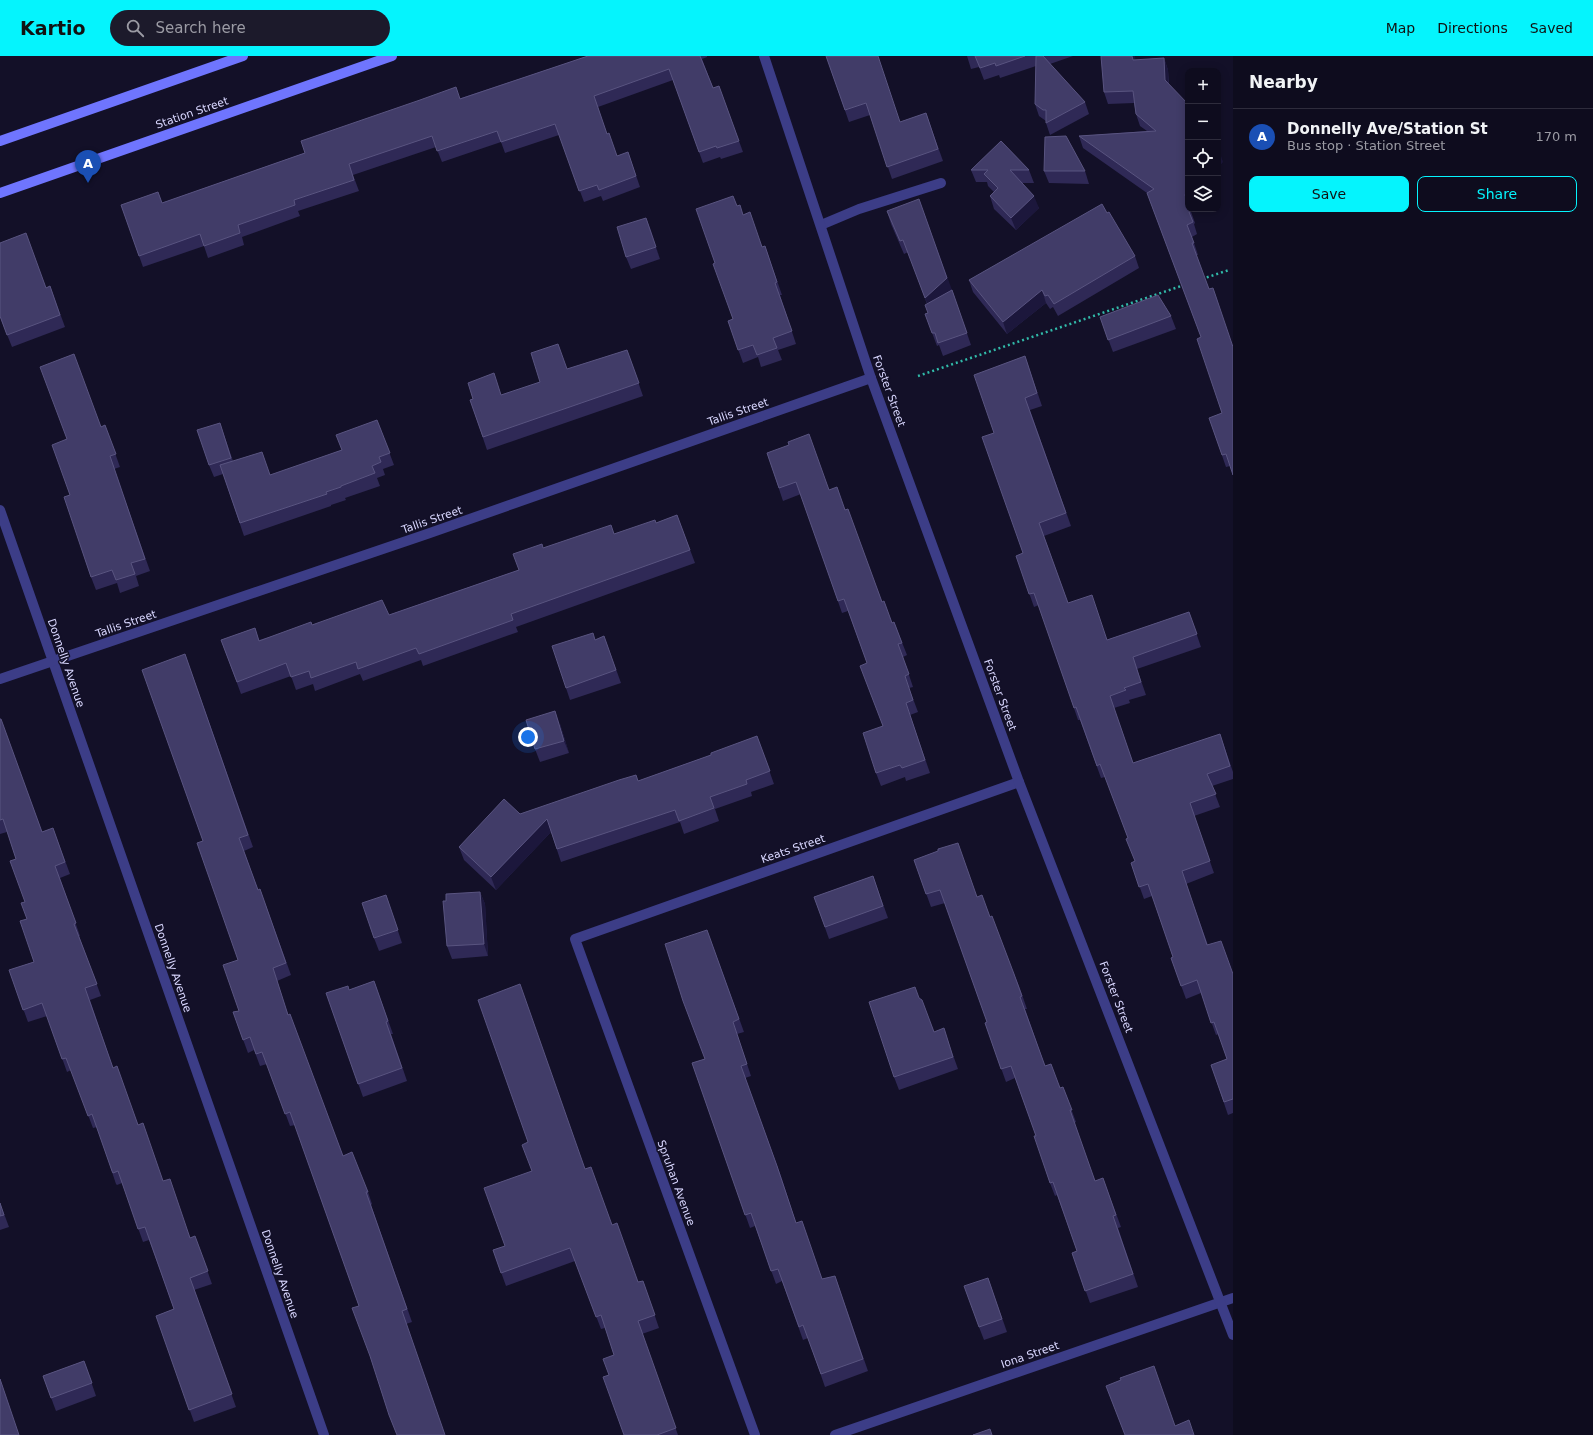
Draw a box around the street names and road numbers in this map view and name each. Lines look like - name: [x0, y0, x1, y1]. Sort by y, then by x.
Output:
- street label: Station Street: [154, 94, 231, 132]
- street label: Forster Street: [870, 353, 908, 429]
- street label: Tallis Street: [705, 395, 771, 429]
- street label: Tallis Street: [399, 503, 465, 537]
- street label: Tallis Street: [93, 607, 159, 641]
- street label: Donnelly Avenue: [45, 617, 87, 709]
- street label: Forster Street: [981, 657, 1019, 733]
- street label: Keats Street: [759, 832, 828, 866]
- street label: Donnelly Avenue: [152, 922, 194, 1014]
- street label: Forster Street: [1096, 959, 1136, 1035]
- street label: Spruhan Avenue: [654, 1138, 698, 1228]
- street label: Donnelly Avenue: [259, 1228, 301, 1320]
- street label: Iona Street: [999, 1339, 1061, 1371]

